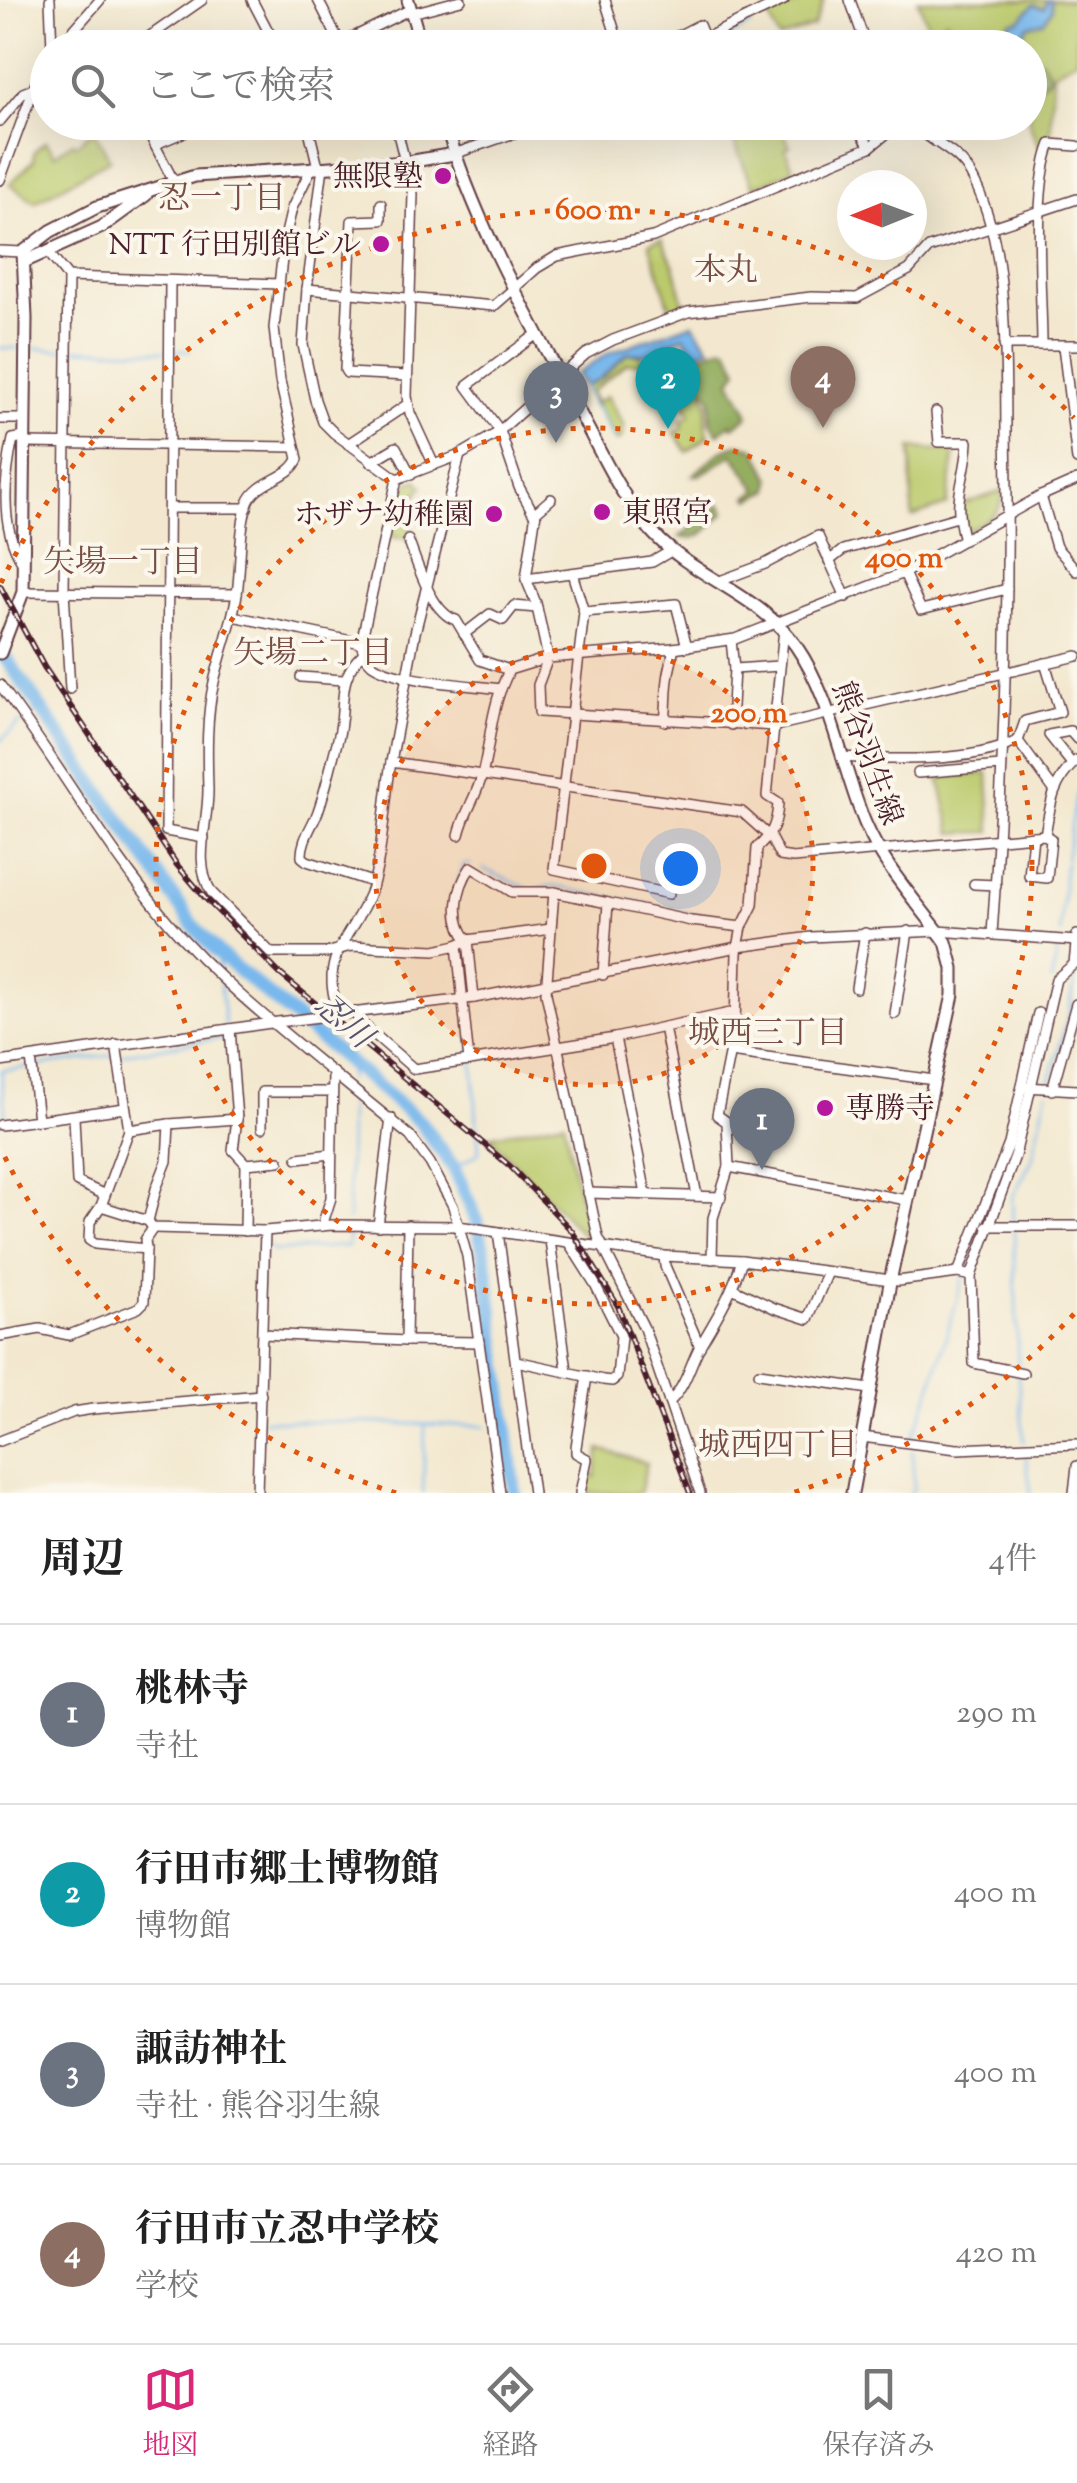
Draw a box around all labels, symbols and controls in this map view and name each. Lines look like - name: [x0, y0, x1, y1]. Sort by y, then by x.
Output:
- search box: [30, 30, 1047, 140]
- icon: search: [65, 58, 120, 113]
- text: ここで検索: [145, 62, 335, 116]
- place label: 無限塾: [333, 157, 423, 200]
- marker: 無限塾: [432, 165, 454, 187]
- north arrow: [837, 170, 927, 260]
- district label: 忍一丁目: [158, 177, 286, 223]
- text: 600 m: [555, 190, 633, 233]
- place label: NTT 行田別館ビル: [108, 225, 361, 268]
- marker: NTT 行田別館ビル: [370, 233, 392, 255]
- district label: 本丸: [694, 249, 758, 295]
- pin: 2: [636, 346, 700, 429]
- pin: 4: [790, 346, 856, 428]
- pin: 3: [524, 360, 588, 443]
- place label: 東照宮: [622, 493, 712, 536]
- place label: ホザナ幼稚園: [294, 495, 474, 538]
- marker: 東照宮: [591, 501, 613, 523]
- marker: ホザナ幼稚園: [483, 503, 505, 525]
- text: 400 m: [864, 538, 943, 581]
- district label: 矢場一丁目: [43, 541, 203, 587]
- district label: 矢場二丁目: [233, 632, 393, 678]
- street label: 熊谷羽生線: [820, 676, 912, 832]
- text: 200 m: [711, 693, 788, 736]
- your location: [655, 843, 706, 894]
- centre of rings: [576, 848, 612, 884]
- water label: 忍川: [303, 984, 384, 1063]
- district label: 城西三丁目: [688, 1012, 848, 1058]
- pin: 1: [730, 1088, 794, 1170]
- place label: 専勝寺: [845, 1089, 935, 1132]
- marker: 専勝寺: [814, 1097, 836, 1119]
- district label: 城西四丁目: [698, 1424, 858, 1470]
- text: 周辺: [40, 1532, 124, 1592]
- text: 4件: [989, 1538, 1037, 1584]
- text: 桃林寺: [135, 1665, 249, 1719]
- text: 1: [67, 1691, 78, 1737]
- text: 290 m: [956, 1691, 1037, 1737]
- text: 寺社: [135, 1725, 199, 1771]
- text: 行田市郷土博物館: [135, 1845, 439, 1899]
- text: 2: [65, 1871, 80, 1917]
- text: 400 m: [954, 1871, 1037, 1917]
- text: 博物館: [135, 1905, 231, 1951]
- text: 諏訪神社: [135, 2025, 287, 2079]
- text: 3: [66, 2051, 79, 2097]
- text: 400 m: [954, 2051, 1037, 2097]
- text: 寺社 · 熊谷羽生線: [135, 2085, 381, 2131]
- text: 行田市立忍中学校: [135, 2205, 439, 2259]
- text: 4: [64, 2231, 81, 2277]
- text: 420 m: [956, 2231, 1037, 2277]
- text: 学校: [135, 2265, 199, 2311]
- tab: 地図: [142, 2362, 198, 2467]
- tab: 経路: [482, 2362, 539, 2467]
- tab: 保存済み: [823, 2362, 935, 2467]

